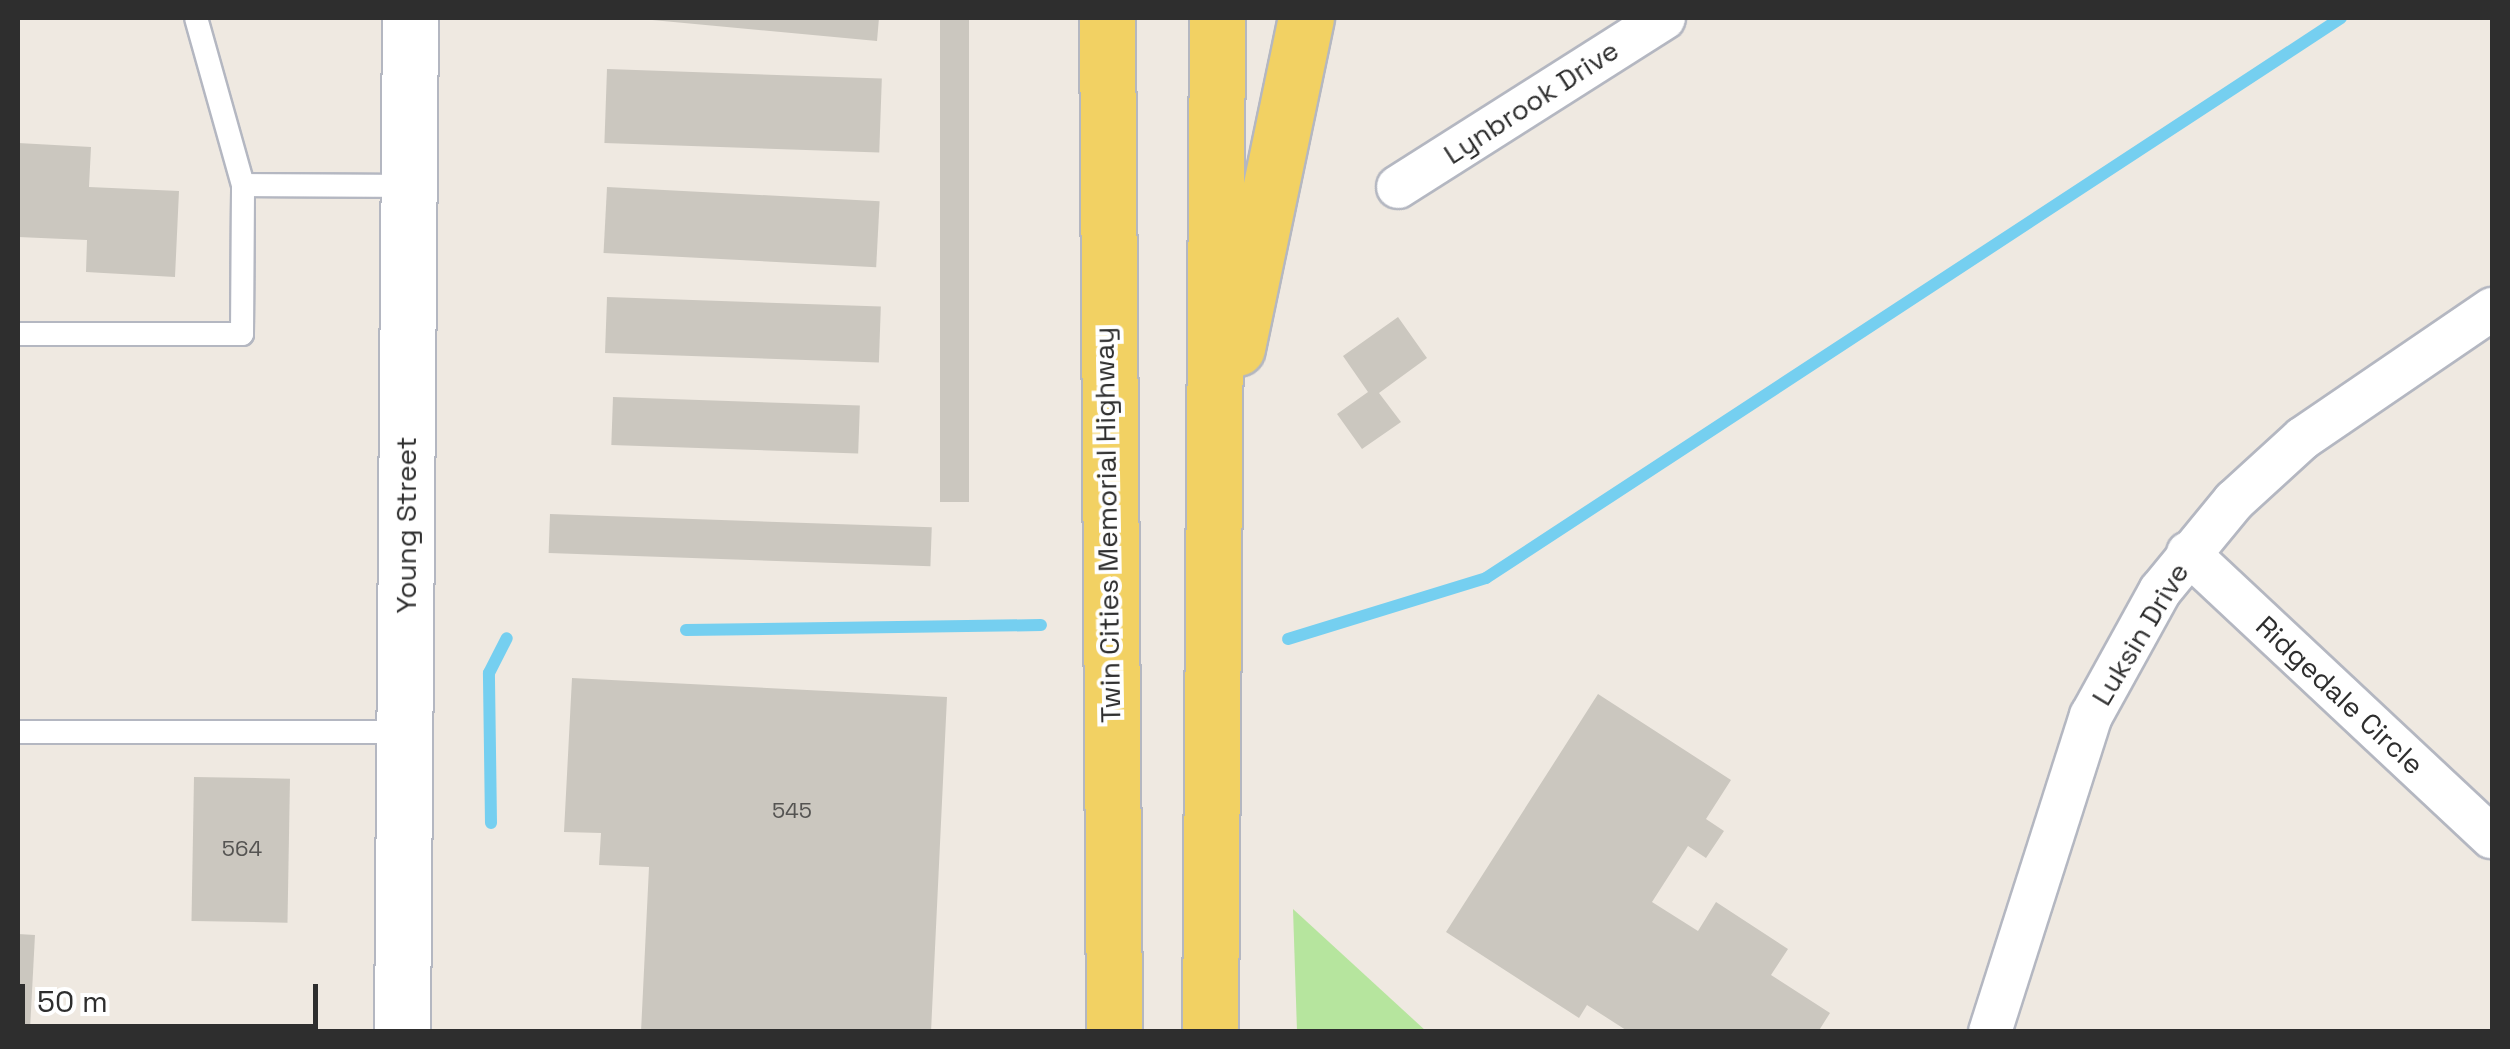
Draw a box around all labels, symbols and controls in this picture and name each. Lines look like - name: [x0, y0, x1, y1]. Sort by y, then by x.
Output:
- street label: Lynbrook Drive: [1437, 33, 1625, 171]
- street label: Twin Cities Memorial Highway: [1087, 327, 1127, 723]
- street label: Young Street: [389, 436, 423, 614]
- street label: Luksin Drive: [2084, 557, 2196, 711]
- street label: Ridgedale Circle: [2249, 609, 2431, 781]
- house number: 545: [772, 798, 812, 824]
- house number: 564: [222, 836, 262, 862]
- scale bar: [25, 964, 322, 1026]
- text: 50 m: [37, 982, 108, 1021]

